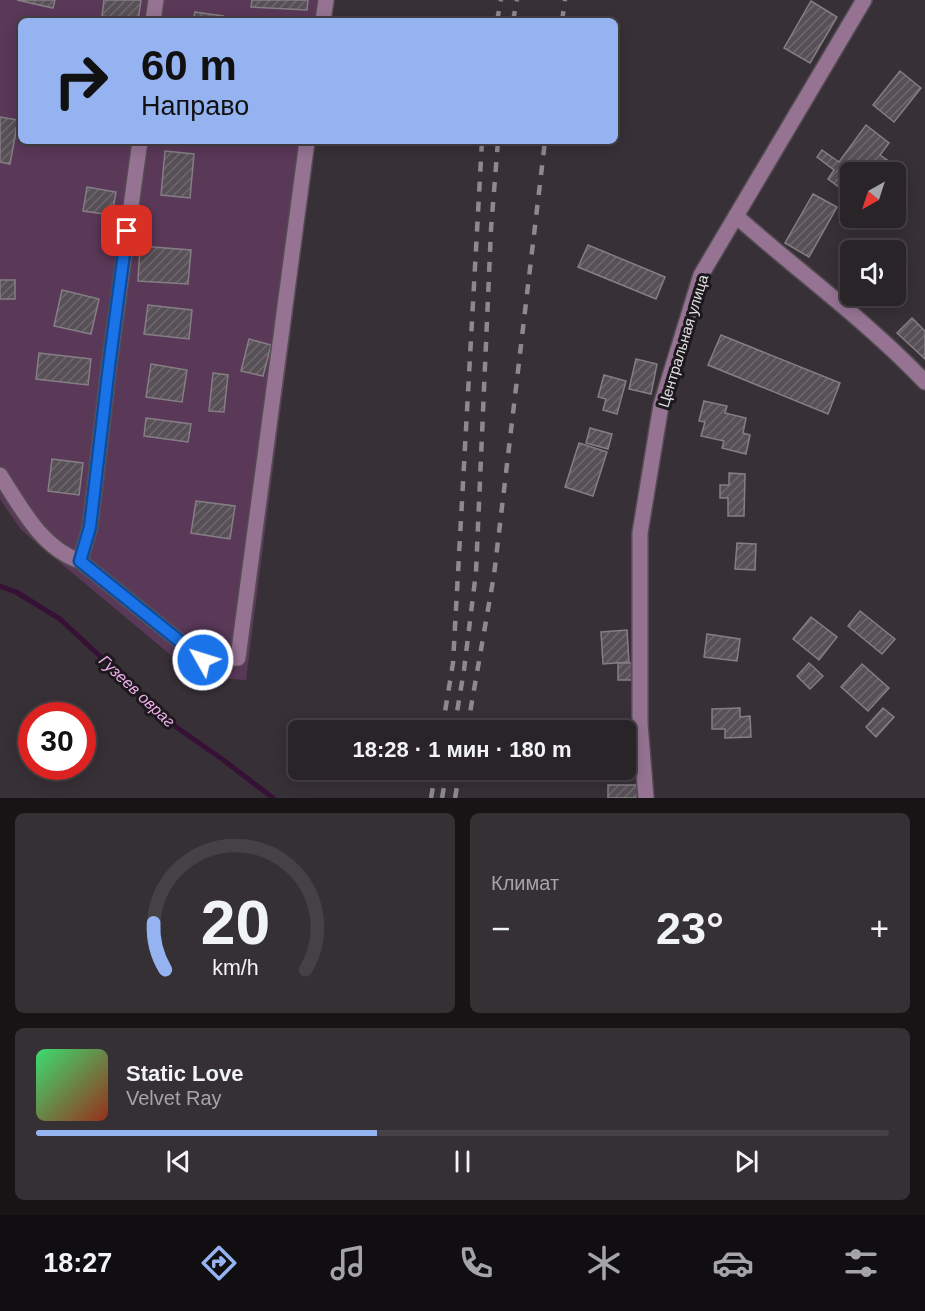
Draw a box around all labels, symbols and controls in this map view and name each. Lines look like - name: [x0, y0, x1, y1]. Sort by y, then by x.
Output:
- icon: right: [42, 42, 120, 120]
- text: 60 m: [141, 42, 237, 89]
- text: Направо: [141, 91, 249, 121]
- north arrow: [840, 162, 906, 228]
- map controls: [840, 162, 906, 306]
- pin: [101, 205, 152, 256]
- icon: arrive: [110, 214, 143, 247]
- button: sound: [840, 240, 906, 306]
- street label: Центральная улица: [655, 272, 711, 409]
- position arrow: [171, 628, 235, 692]
- water label: Гузеев овраг: [96, 652, 178, 730]
- speed limit sign: 30: [18, 702, 96, 780]
- text: 18:28 · 1 мин · 180 m: [352, 737, 572, 762]
- text: Климат: [491, 872, 559, 894]
- text: 20: [200, 888, 270, 957]
- text: 23°: [656, 903, 724, 954]
- text: −: [491, 910, 510, 947]
- text: +: [870, 910, 889, 947]
- text: km/h: [212, 956, 258, 980]
- text: Static Love: [126, 1061, 243, 1086]
- text: Velvet Ray: [126, 1087, 222, 1109]
- icon: previous: [162, 1145, 195, 1178]
- icon: pause: [446, 1145, 479, 1178]
- icon: next: [730, 1145, 763, 1178]
- icon: directions: [198, 1242, 240, 1284]
- icon: music: [327, 1242, 369, 1284]
- icon: phone: [455, 1242, 497, 1284]
- icon: climate: [583, 1242, 625, 1284]
- icon: car: [712, 1242, 754, 1284]
- icon: filters: [840, 1242, 882, 1284]
- text: 18:27: [43, 1248, 112, 1278]

